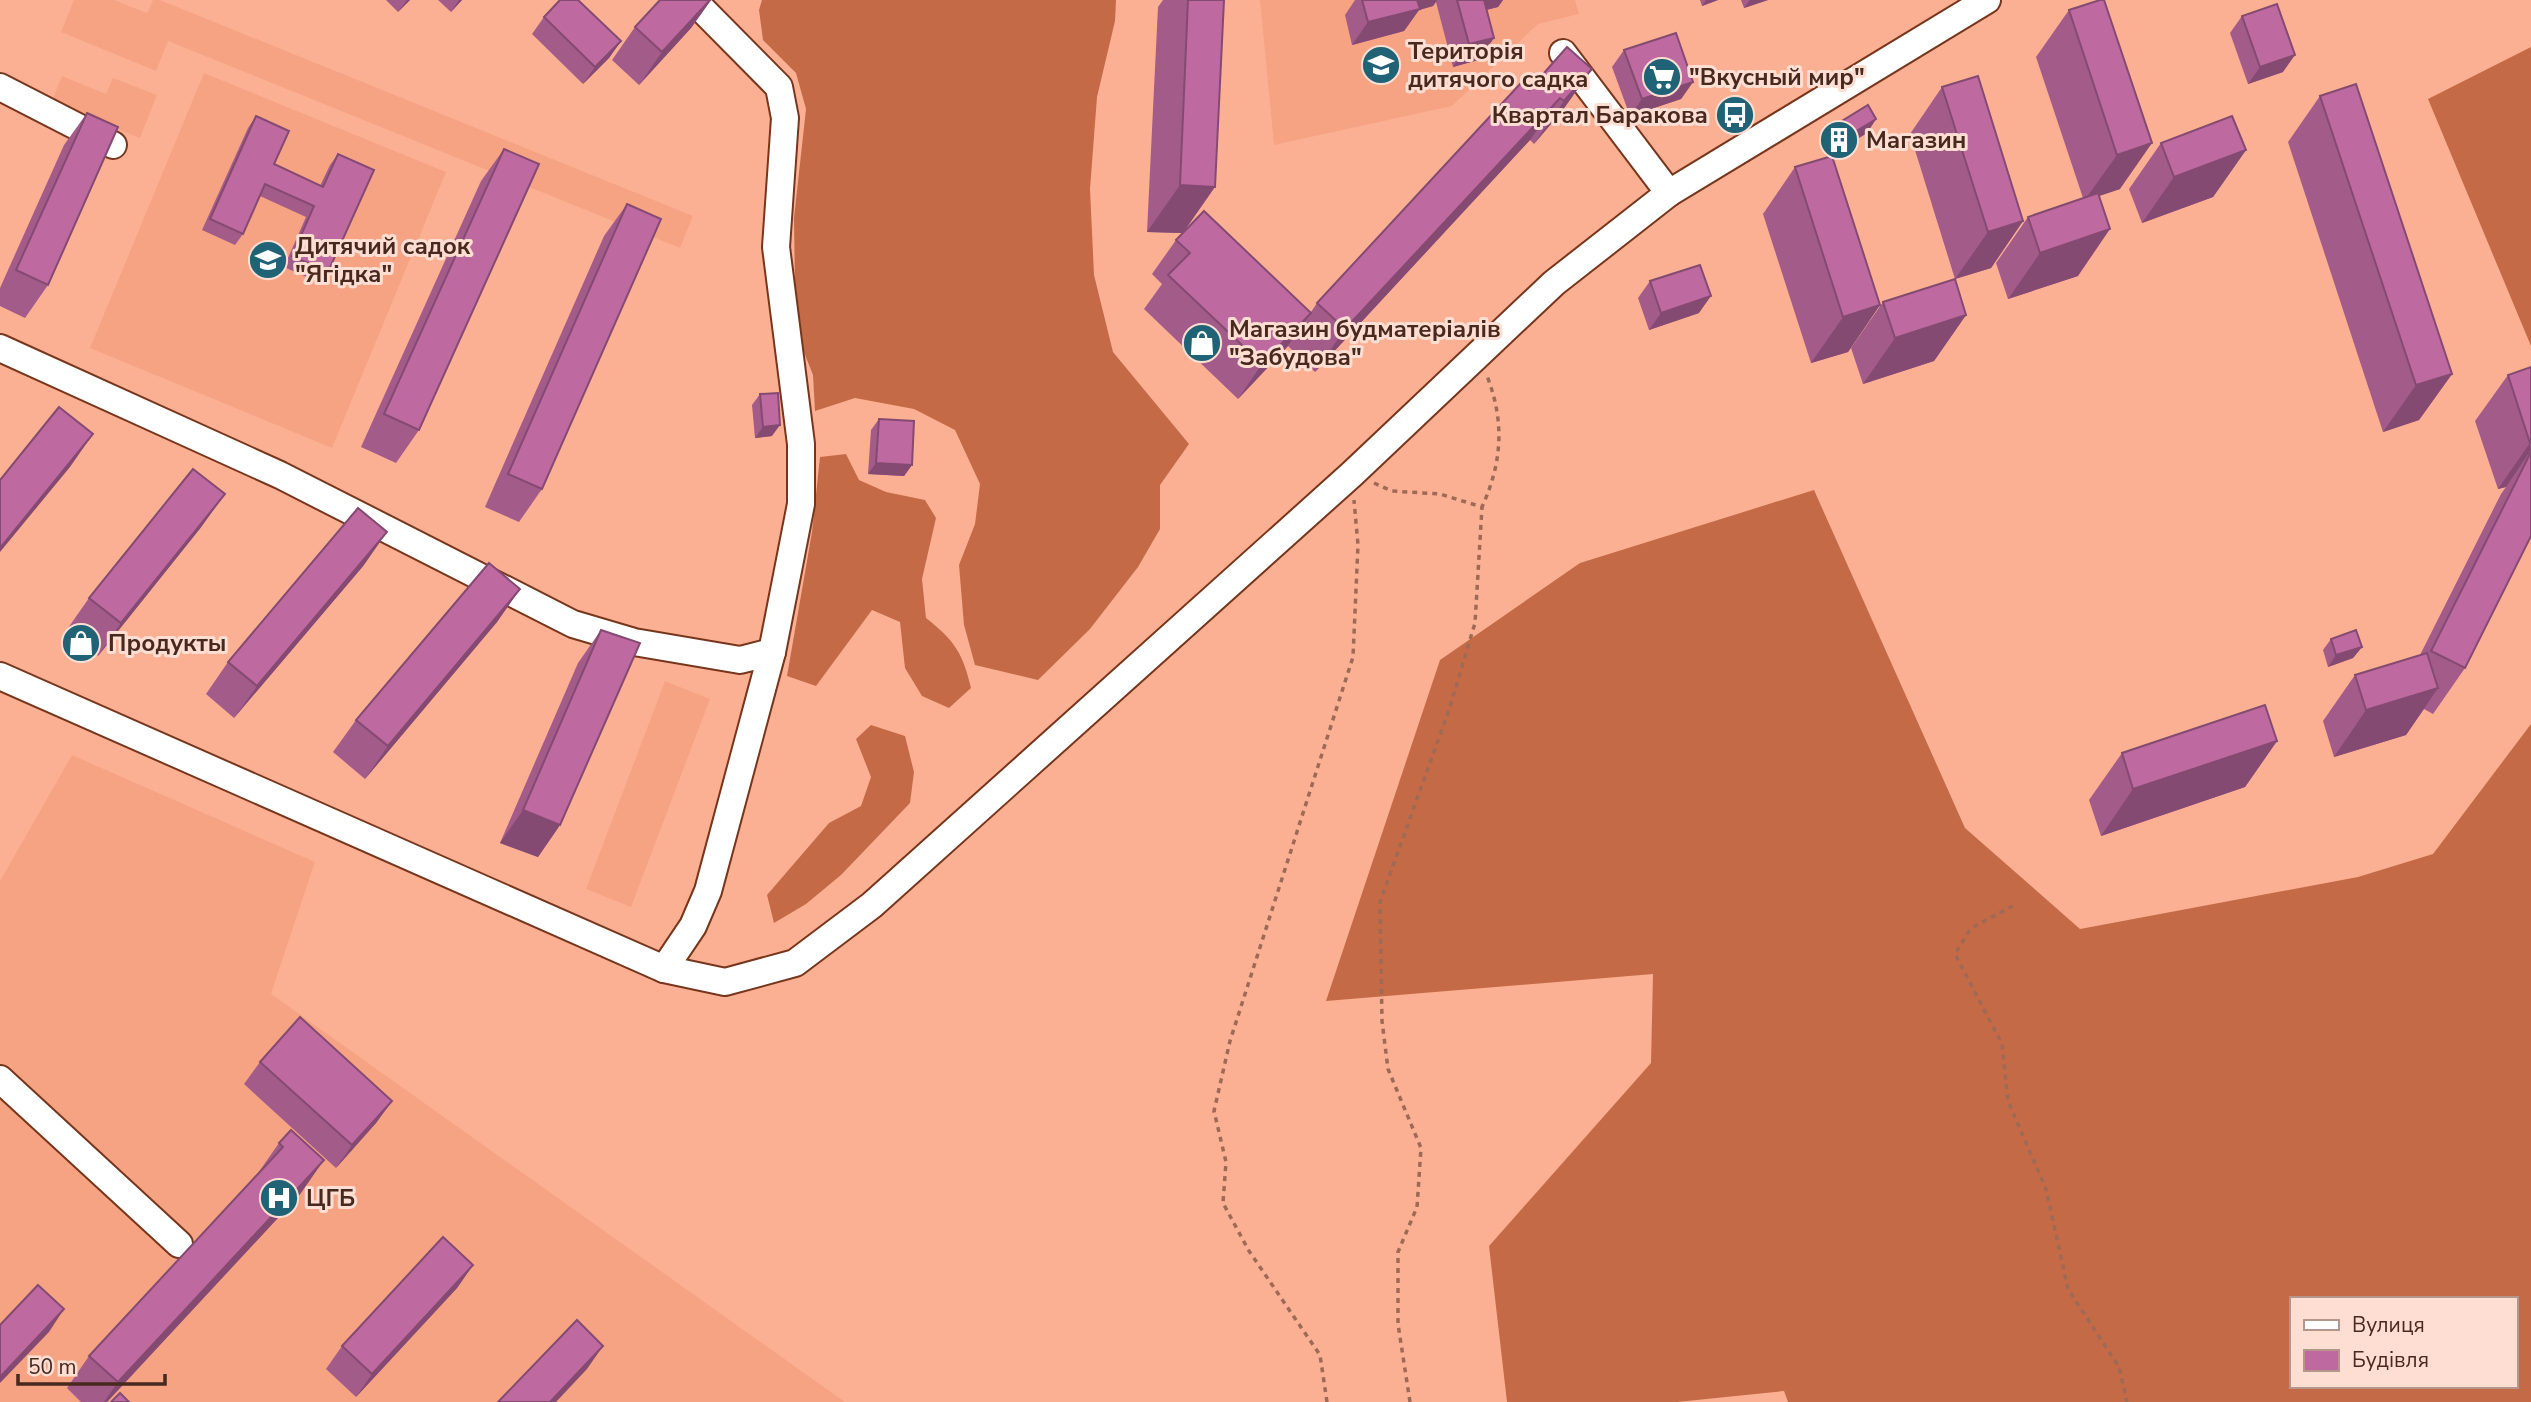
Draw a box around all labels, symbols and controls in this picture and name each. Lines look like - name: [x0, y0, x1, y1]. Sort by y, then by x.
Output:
- place label: Територія дитячого садка: [1408, 35, 1589, 95]
- school or university icon: Територія дитячого садка: [1360, 44, 1402, 86]
- supermarket icon: "Вкусный мир": [1641, 56, 1683, 98]
- place label: "Вкусный мир": [1689, 61, 1865, 93]
- bus stop icon: Квартал Баракова: [1714, 94, 1756, 136]
- place label: Квартал Баракова: [1492, 99, 1708, 131]
- building icon: Магазин: [1818, 119, 1860, 161]
- place label: Магазин: [1866, 124, 1966, 156]
- place label: Дитячий садок "Ягідка": [295, 230, 471, 290]
- school or university icon: Дитячий садок "Ягідка": [247, 239, 289, 281]
- place label: Магазин будматеріалів "Забудова": [1229, 313, 1501, 373]
- shop icon: Магазин будматеріалів "Забудова": [1181, 322, 1223, 364]
- shop icon: Продукты: [60, 622, 102, 664]
- place label: Продукты: [108, 627, 227, 659]
- hospital icon: ЦГБ: [258, 1177, 300, 1219]
- place label: ЦГБ: [306, 1182, 355, 1214]
- legend: [2290, 1297, 2517, 1388]
- text: Вулиця: [2352, 1311, 2425, 1339]
- scale bar: [18, 1342, 164, 1386]
- text: Будівля: [2352, 1346, 2429, 1374]
- text: 50 m: [28, 1353, 77, 1381]

